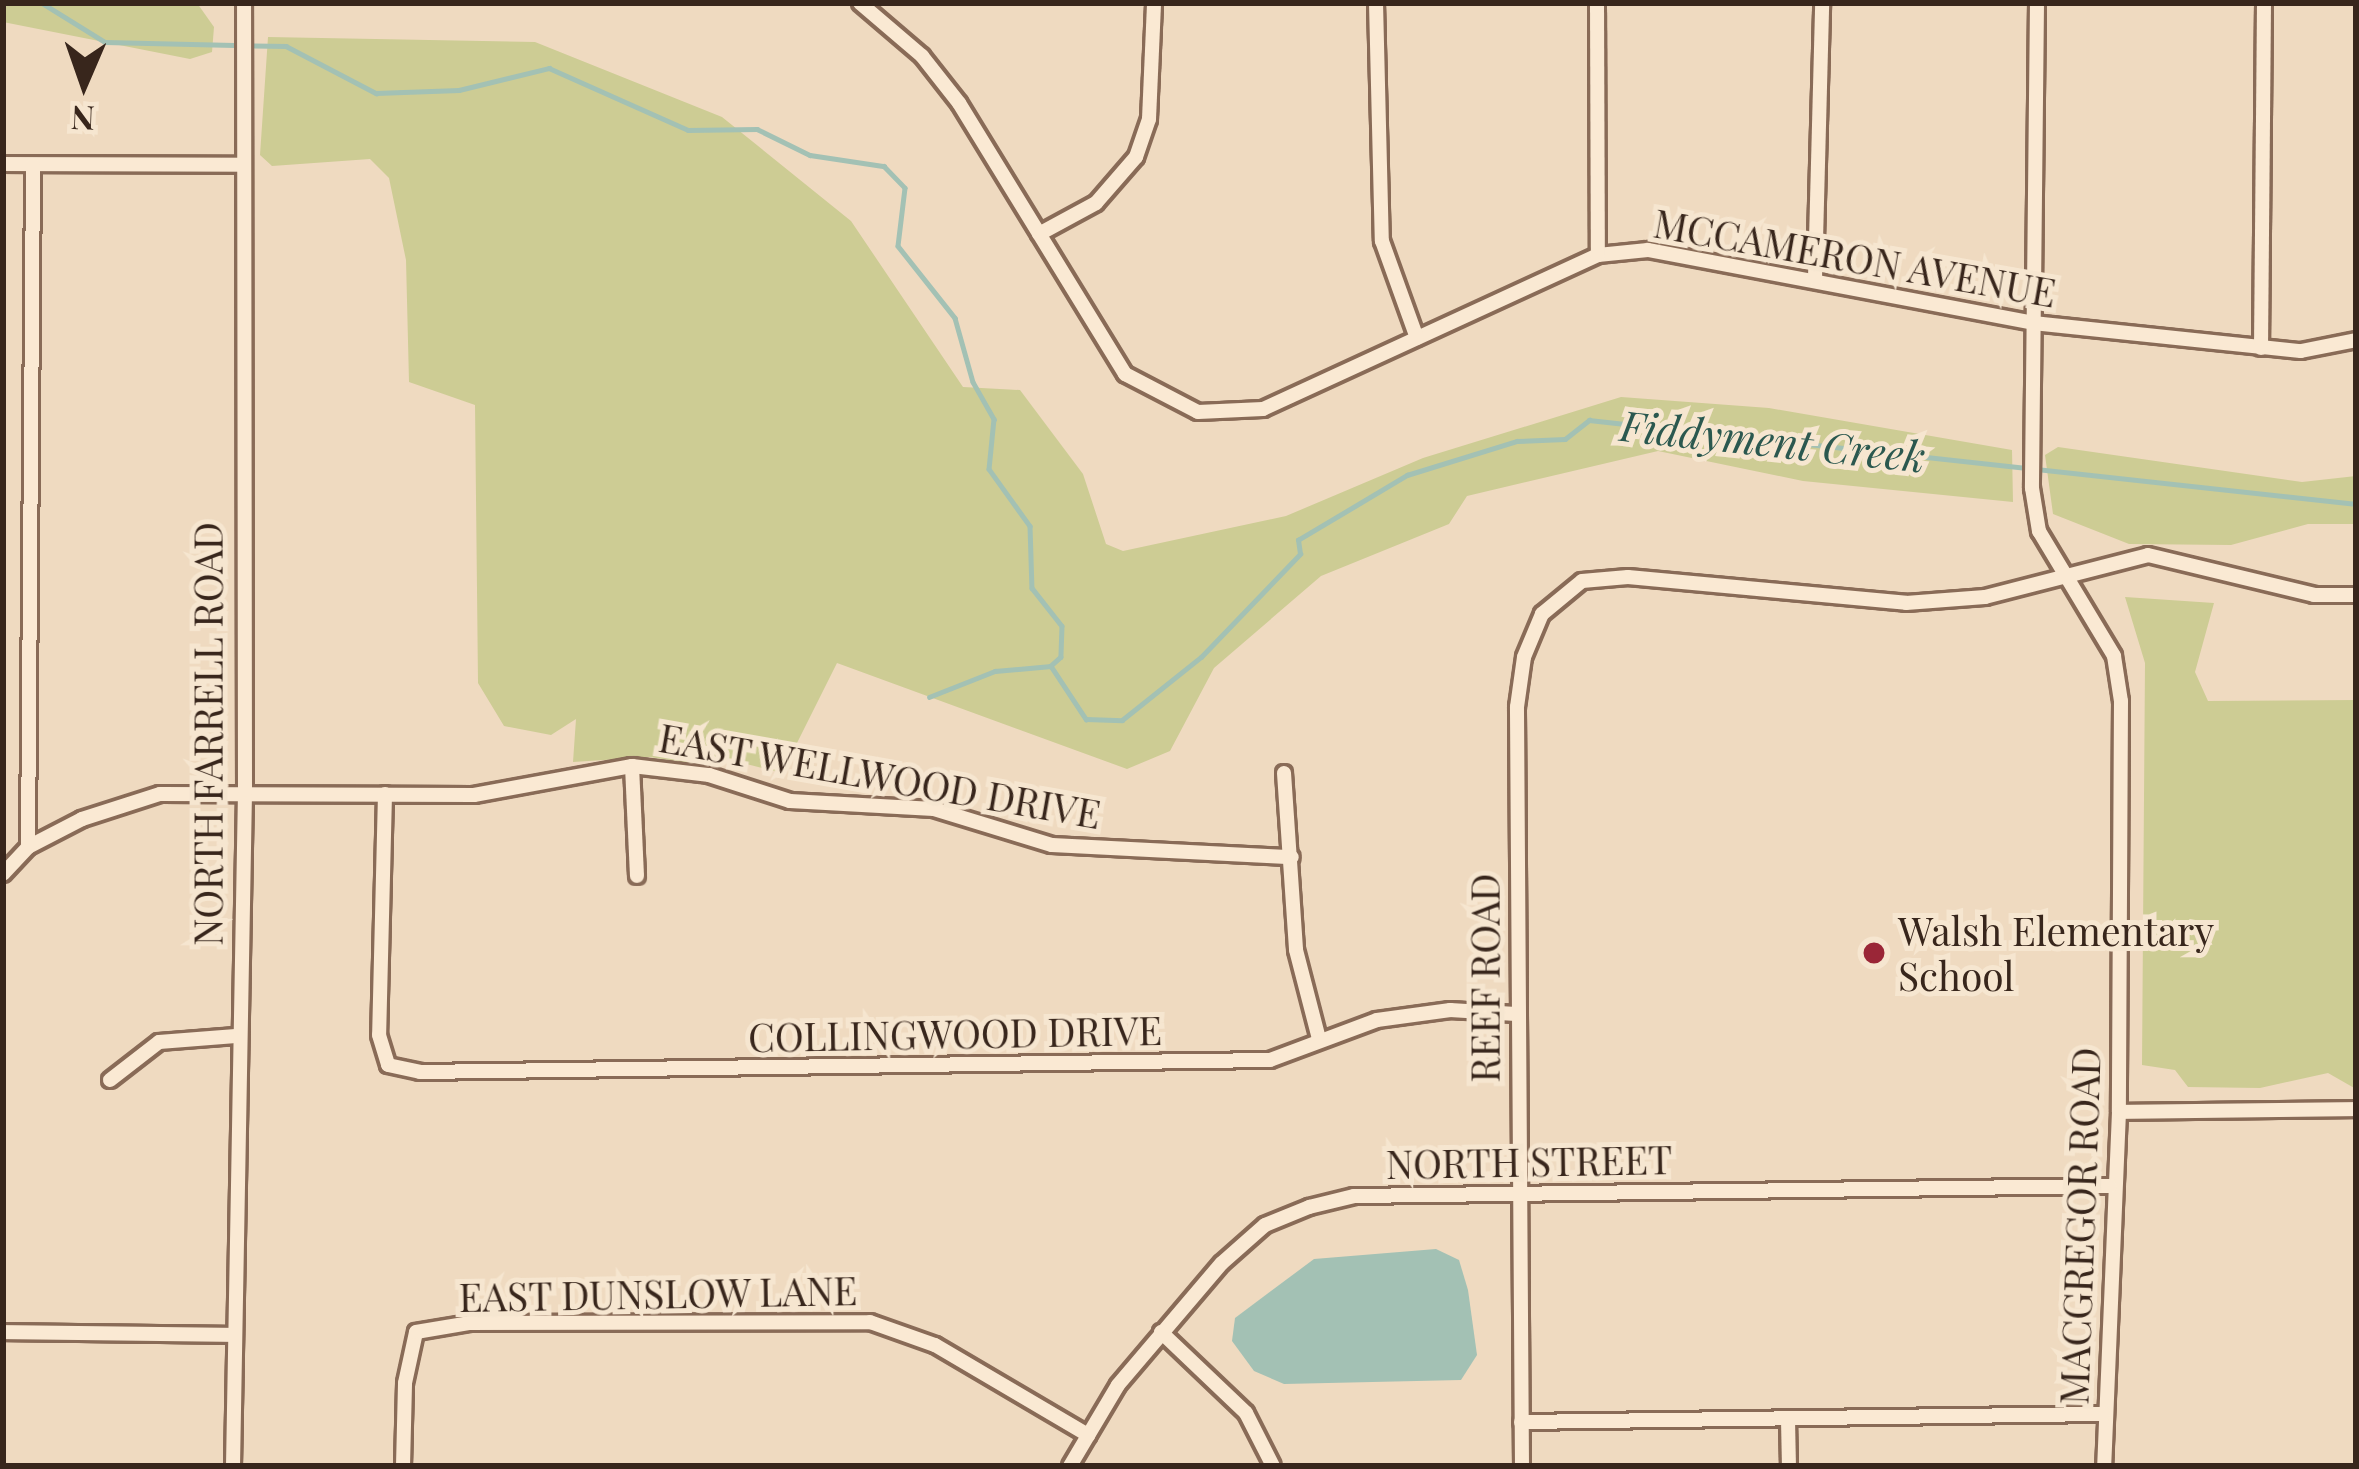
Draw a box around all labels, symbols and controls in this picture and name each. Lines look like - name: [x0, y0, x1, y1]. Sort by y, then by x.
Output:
- north arrow: [24, 24, 144, 144]
- text: N: [70, 98, 95, 142]
- street label: MCCAMERON AVENUE: [1650, 198, 2060, 316]
- water label: Fiddyment Creek: [1618, 399, 1928, 481]
- street label: NORTH FARRELL ROAD: [184, 522, 230, 946]
- street label: EAST WELLWOOD DRIVE: [654, 713, 1106, 837]
- street label: REEF ROAD: [1461, 873, 1507, 1083]
- place label: Walsh Elementary School: [1898, 908, 2214, 999]
- marker: Walsh Elementary School: [1861, 940, 1887, 966]
- street label: COLLINGWOOD DRIVE: [748, 1006, 1162, 1060]
- street label: MACGREGOR ROAD: [2049, 1046, 2109, 1406]
- street label: NORTH STREET: [1385, 1135, 1673, 1187]
- street label: EAST DUNSLOW LANE: [457, 1266, 859, 1320]

